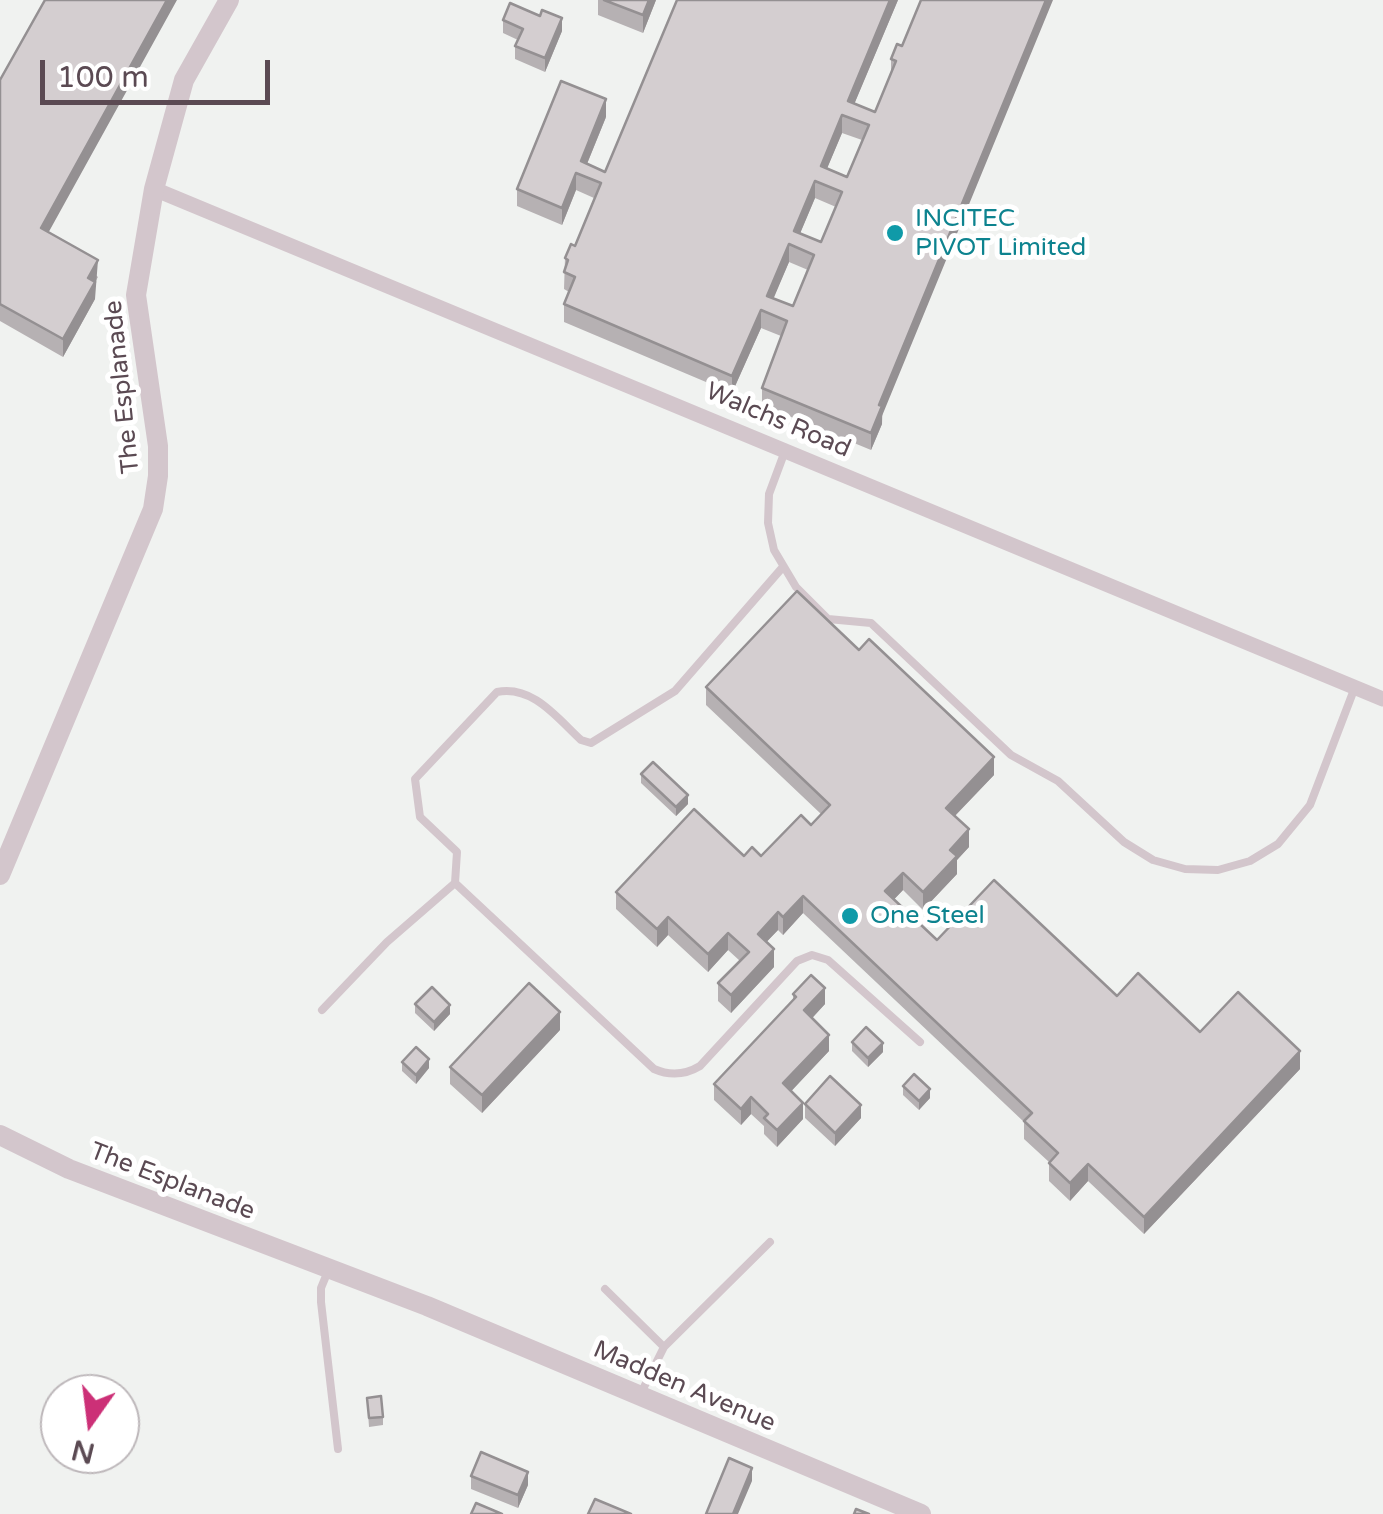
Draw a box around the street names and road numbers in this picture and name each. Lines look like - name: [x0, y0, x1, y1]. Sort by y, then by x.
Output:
- street label: The Esplanade: [99, 299, 147, 475]
- street label: Walchs Road: [701, 377, 855, 465]
- street label: The Esplanade: [85, 1137, 259, 1227]
- street label: Madden Avenue: [588, 1335, 780, 1439]

